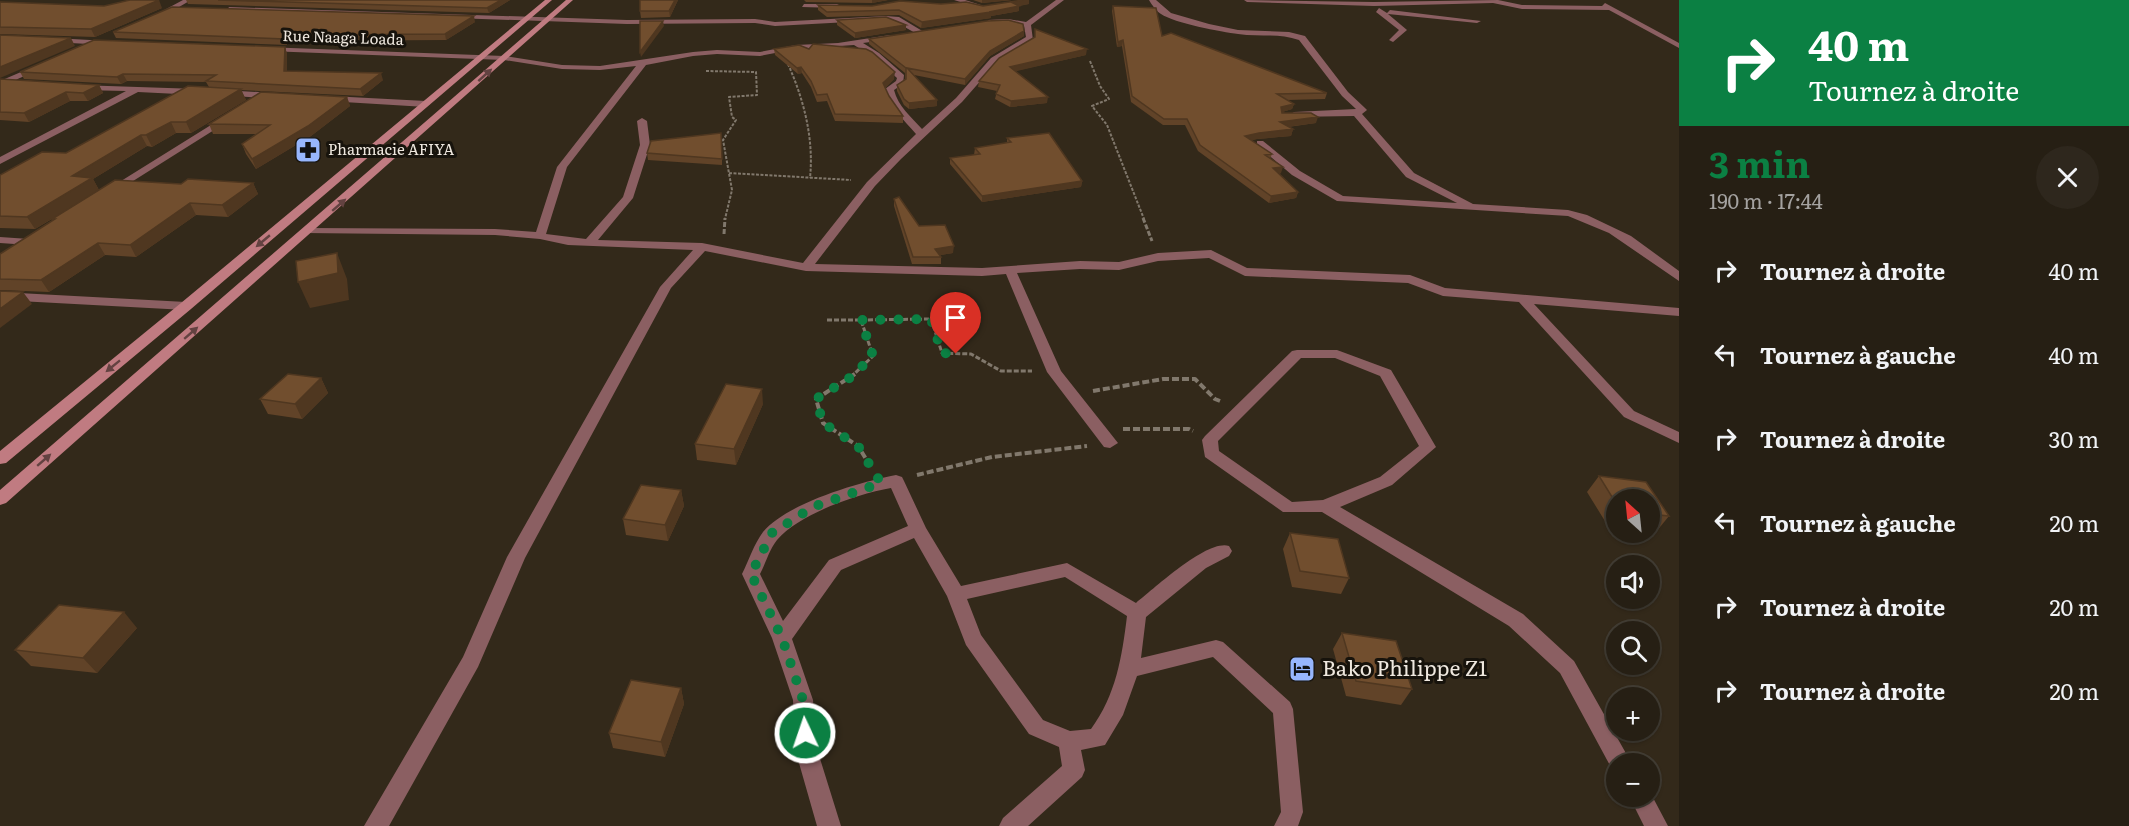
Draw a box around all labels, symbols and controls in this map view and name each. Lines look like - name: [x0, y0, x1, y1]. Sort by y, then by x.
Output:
- text: 40 m: [1808, 12, 1909, 74]
- street label: Rue Naaga Loada: [282, 23, 405, 50]
- icon: right: [1709, 24, 1787, 102]
- one-way arrow: [477, 69, 492, 82]
- text: Tournez à droite: [1808, 69, 2019, 109]
- pharmacy icon: Pharmacie AFIYA: [293, 135, 323, 165]
- text: 3 min: [1709, 136, 1810, 189]
- place label: Pharmacie AFIYA: [328, 137, 454, 160]
- button: close: [2036, 146, 2099, 209]
- text: 190 m · 17:44: [1709, 185, 1823, 215]
- one-way arrow: [331, 198, 346, 211]
- one-way arrow: [256, 234, 271, 247]
- icon: right: [1709, 254, 1742, 287]
- text: Tournez à droite: [1760, 254, 1945, 287]
- text: 40 m: [2048, 254, 2099, 287]
- pin: [930, 292, 981, 354]
- icon: arrive: [939, 301, 972, 334]
- one-way arrow: [183, 326, 199, 339]
- icon: left: [1709, 338, 1742, 371]
- text: Tournez à gauche: [1760, 338, 1956, 371]
- text: 40 m: [2048, 338, 2099, 371]
- one-way arrow: [106, 359, 121, 371]
- icon: right: [1709, 422, 1742, 455]
- text: Tournez à droite: [1760, 422, 1945, 455]
- text: 30 m: [2049, 422, 2099, 455]
- one-way arrow: [36, 454, 52, 467]
- north arrow: [1606, 489, 1660, 543]
- map controls: [1606, 489, 1660, 807]
- icon: left: [1709, 506, 1742, 539]
- text: Tournez à gauche: [1760, 506, 1956, 539]
- text: 20 m: [2049, 506, 2099, 539]
- button: sound: [1606, 555, 1660, 609]
- icon: right: [1709, 590, 1742, 623]
- text: Tournez à droite: [1760, 590, 1945, 623]
- text: 20 m: [2049, 590, 2099, 623]
- button: search: [1606, 621, 1660, 675]
- place label: Bako Philippe Z1: [1322, 651, 1487, 682]
- hotel icon: Bako Philippe Z1: [1287, 654, 1317, 684]
- icon: right: [1709, 674, 1742, 707]
- text: Tournez à droite: [1760, 674, 1945, 707]
- text: 20 m: [2049, 674, 2099, 707]
- button: +: [1606, 687, 1660, 741]
- position arrow: [773, 701, 837, 765]
- button: −: [1606, 753, 1660, 807]

